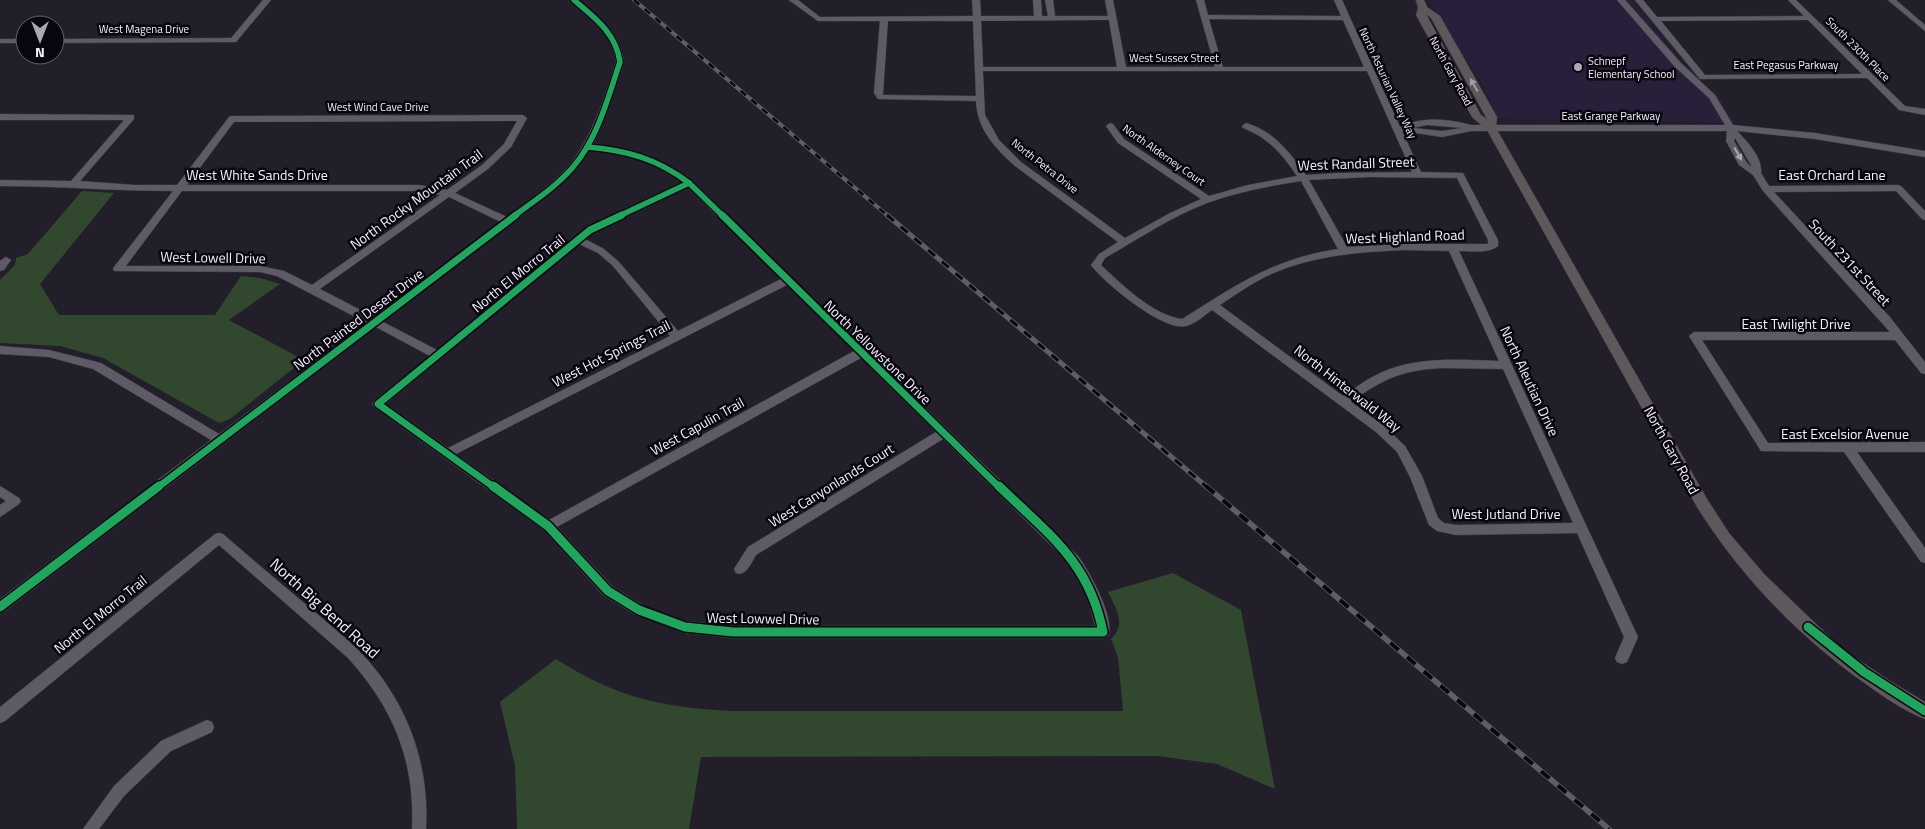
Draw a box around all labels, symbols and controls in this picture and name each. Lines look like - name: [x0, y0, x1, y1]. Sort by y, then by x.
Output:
- street label: South 230th Place: [1822, 13, 1894, 85]
- north arrow: [15, 15, 65, 65]
- street label: West Magena Drive: [99, 21, 190, 37]
- street label: North Asturian Valley Way: [1355, 25, 1421, 142]
- street label: North Gary Road: [1425, 34, 1477, 109]
- text: N: [35, 43, 45, 64]
- street label: West Sussex Street: [1129, 50, 1219, 66]
- place label: Schnepf Elementary School: [1588, 53, 1675, 82]
- street label: East Pegasus Parkway: [1734, 57, 1839, 73]
- marker: Schnepf Elementary School: [1572, 61, 1584, 73]
- one-way arrow: [1469, 78, 1478, 91]
- street label: West Wind Cave Drive: [327, 99, 429, 115]
- street label: East Grange Parkway: [1562, 108, 1661, 124]
- street label: North Alderney Court: [1119, 120, 1209, 190]
- street label: North Petra Drive: [1008, 135, 1082, 197]
- street label: North Rocky Mountain Trail: [345, 144, 487, 254]
- one-way arrow: [1733, 147, 1742, 161]
- street label: West Randall Street: [1297, 150, 1415, 176]
- street label: West White Sands Drive: [186, 164, 328, 185]
- street label: East Orchard Lane: [1778, 164, 1886, 185]
- street label: South 231st Street: [1804, 214, 1896, 310]
- street label: West Highland Road: [1345, 223, 1465, 249]
- street label: North El Morro Trail: [467, 229, 569, 317]
- street label: West Lowell Drive: [160, 246, 266, 268]
- street label: North Painted Desert Drive: [288, 263, 428, 375]
- street label: North Yellowstone Drive: [820, 295, 936, 409]
- street label: East Twilight Drive: [1742, 313, 1850, 334]
- street label: West Hot Springs Trail: [548, 314, 674, 392]
- street label: North Aleutian Drive: [1495, 322, 1565, 440]
- street label: North Hinterwald Way: [1290, 339, 1406, 437]
- street label: West Capulin Trail: [646, 392, 748, 460]
- street label: North Gary Road: [1639, 402, 1705, 498]
- street label: East Excelsior Avenue: [1781, 423, 1909, 444]
- street label: West Canyonlands Court: [764, 438, 898, 532]
- street label: West Jutland Drive: [1452, 503, 1560, 524]
- street label: North Big Bend Road: [265, 552, 385, 664]
- street label: North El Morro Trail: [49, 570, 151, 658]
- street label: West Lowwel Drive: [706, 607, 820, 629]

